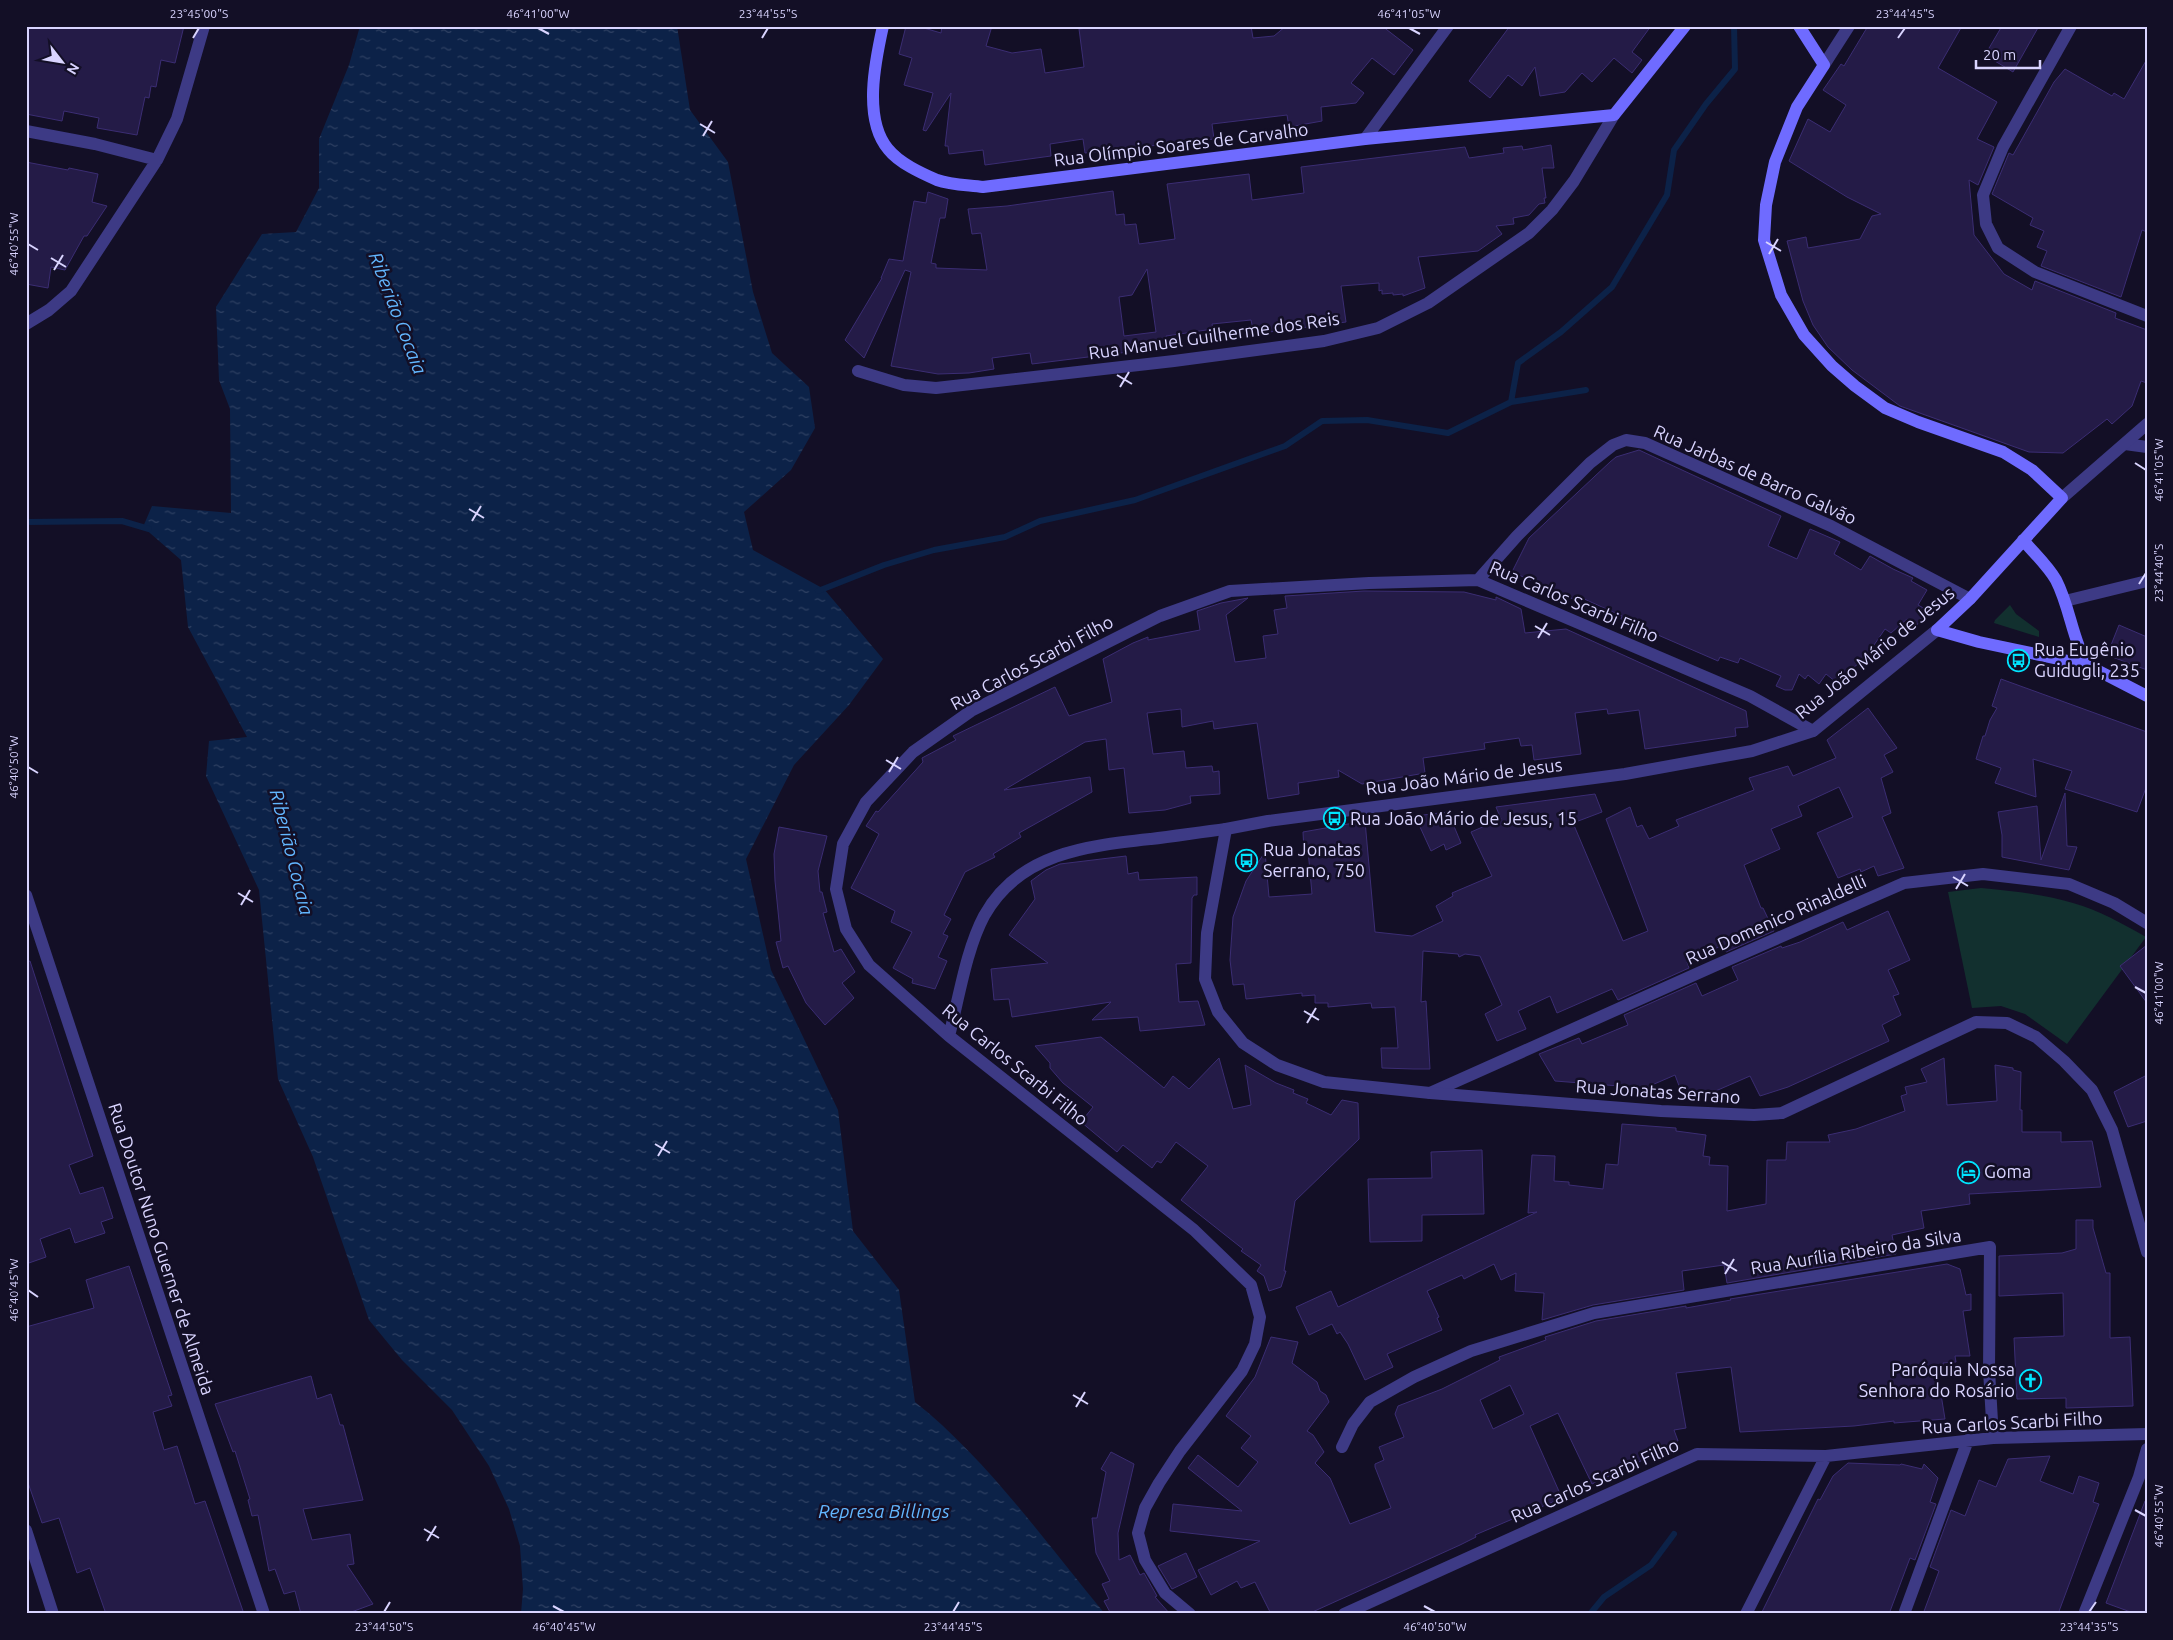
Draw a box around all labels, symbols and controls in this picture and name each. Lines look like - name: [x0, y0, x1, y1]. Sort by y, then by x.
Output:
- text: 23°45'00"S: [170, 7, 228, 20]
- text: 46°41'00"W: [506, 7, 570, 20]
- text: 23°44'55"S: [739, 7, 797, 20]
- text: 46°41'05"W: [1377, 7, 1441, 20]
- text: 23°44'45"S: [1876, 7, 1934, 20]
- north arrow: [38, 38, 88, 88]
- scale bar: [1976, 38, 2039, 70]
- text: 20 m: [1983, 46, 2016, 63]
- text: N: [64, 60, 83, 77]
- street label: Rua Olímpio Soares de Carvalho: [1052, 118, 1309, 170]
- text: 46°40'55"W: [7, 212, 20, 276]
- water label: Riberião Cocaia: [365, 249, 431, 377]
- street label: Rua Manuel Guilherme dos Reis: [1087, 307, 1341, 363]
- street label: Rua Jarbas de Barro Galvão: [1651, 420, 1860, 528]
- text: 46°41'05"W: [2152, 438, 2165, 502]
- text: 23°44'40"S: [2152, 544, 2165, 602]
- street label: Rua Carlos Scarbi Filho: [1487, 556, 1662, 646]
- street label: Rua João Mário de Jesus: [1791, 582, 1958, 722]
- street label: Rua Carlos Scarbi Filho: [947, 611, 1116, 714]
- place label: Rua Eugênio Guidugli, 235: [2034, 639, 2140, 680]
- bus stop icon: Rua Eugênio Guidugli, 235: [2006, 648, 2030, 672]
- text: 46°40'50"W: [7, 735, 20, 799]
- street label: Rua João Mário de Jesus: [1364, 754, 1564, 798]
- water label: Riberião Cocaia: [266, 787, 318, 917]
- bus stop icon: Rua João Mário de Jesus, 15: [1322, 807, 1346, 831]
- place label: Rua João Mário de Jesus, 15: [1350, 808, 1577, 828]
- place label: Rua Jonatas Serrano, 750: [1263, 839, 1365, 880]
- bus stop icon: Rua Jonatas Serrano, 750: [1235, 848, 1259, 872]
- street label: Rua Domenico Rinaldelli: [1682, 870, 1869, 968]
- text: 46°41'00"W: [2152, 961, 2165, 1025]
- street label: Rua Carlos Scarbi Filho: [939, 999, 1092, 1129]
- street label: Rua Jonatas Serrano: [1575, 1075, 1741, 1107]
- street label: Rua Doutor Nuno Guerner de Almeida: [105, 1100, 219, 1397]
- hotel icon: Goma: [1956, 1160, 1980, 1184]
- place label: Goma: [1984, 1161, 2031, 1181]
- street label: Rua Aurília Ribeiro da Silva: [1749, 1224, 1963, 1278]
- text: 46°40'45"W: [7, 1258, 20, 1322]
- place label: Paróquia Nossa Senhora do Rosário: [1859, 1359, 2015, 1400]
- church icon: Paróquia Nossa Senhora do Rosário: [2019, 1368, 2043, 1392]
- street label: Rua Carlos Scarbi Filho: [1921, 1407, 2103, 1437]
- street label: Rua Carlos Scarbi Filho: [1508, 1434, 1682, 1526]
- text: 46°40'55"W: [2152, 1484, 2165, 1548]
- water label: Represa Billings: [818, 1500, 950, 1522]
- text: 23°44'50"S: [355, 1620, 413, 1633]
- text: 46°40'45"W: [532, 1620, 596, 1633]
- text: 23°44'45"S: [924, 1620, 982, 1633]
- text: 46°40'50"W: [1403, 1620, 1467, 1633]
- text: 23°44'35"S: [2060, 1620, 2118, 1633]

